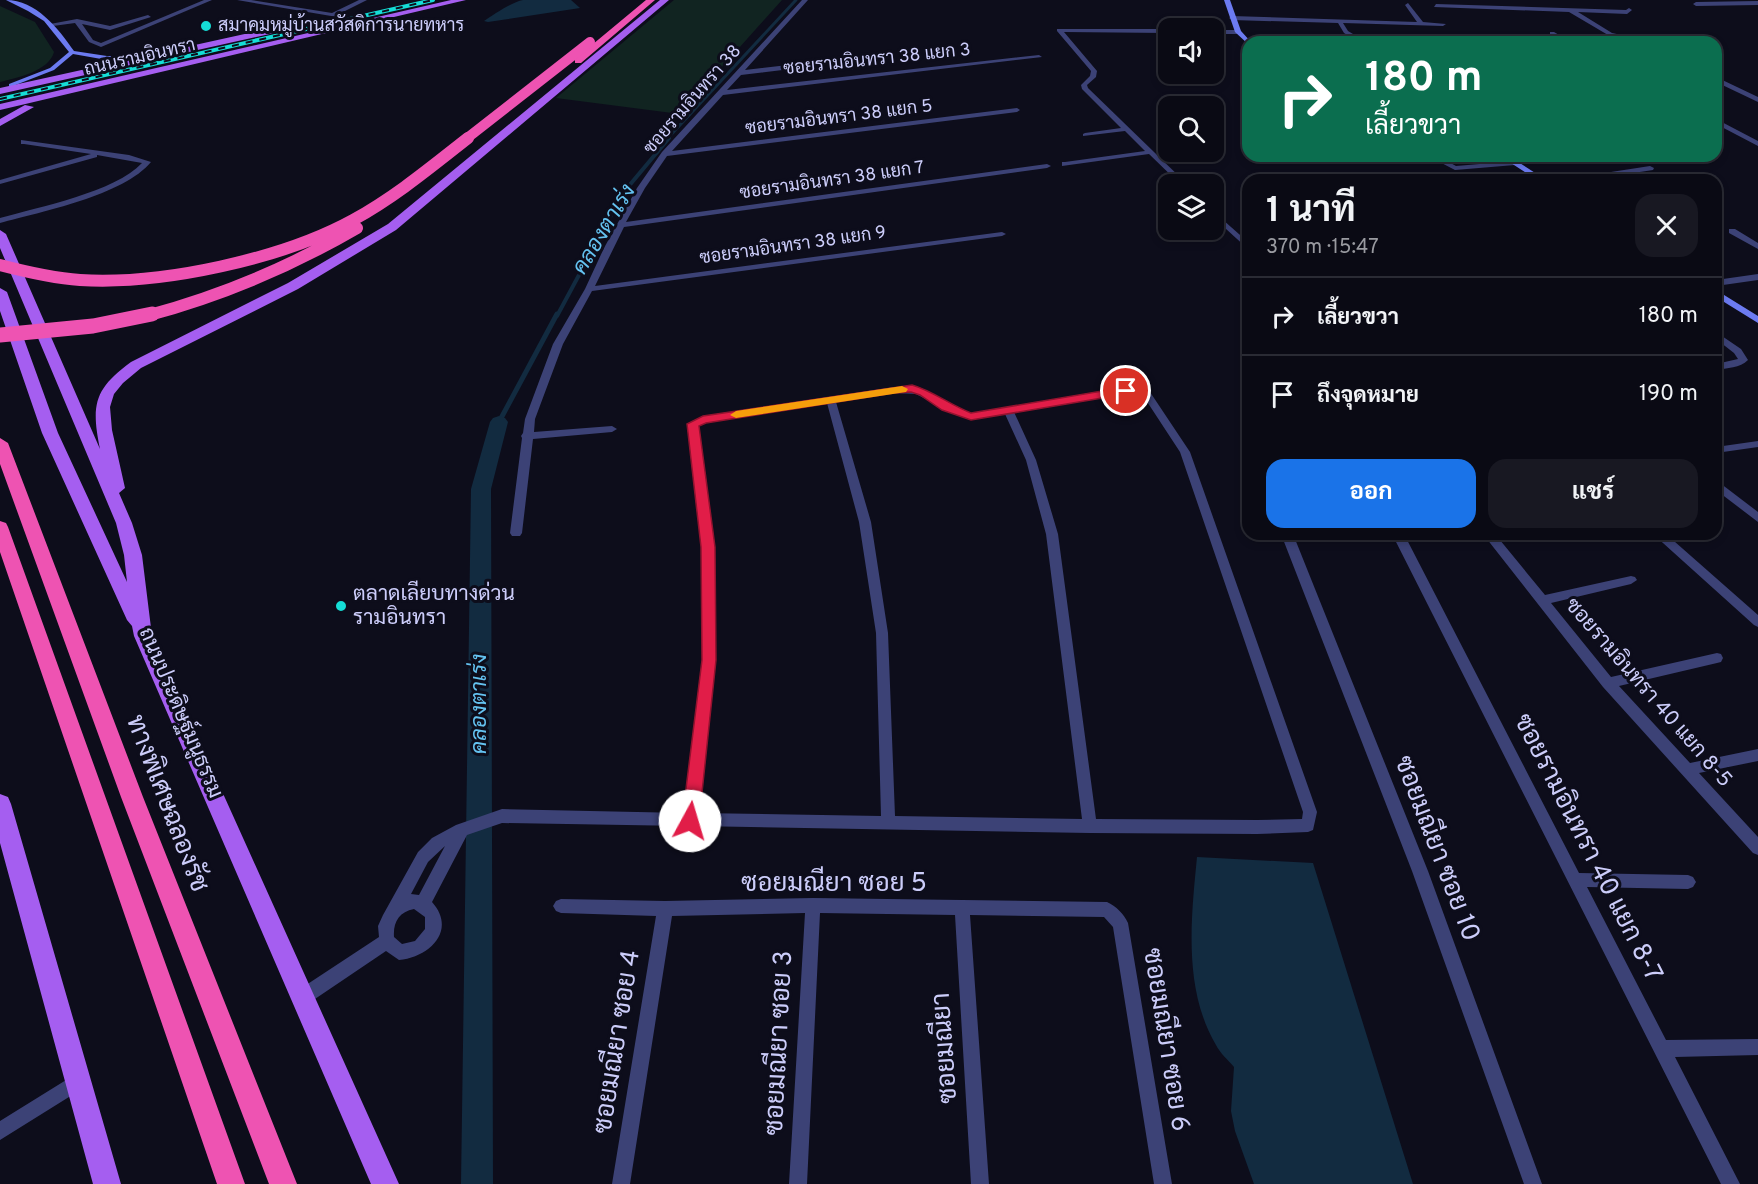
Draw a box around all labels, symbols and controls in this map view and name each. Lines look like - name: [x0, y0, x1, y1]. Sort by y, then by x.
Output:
- place label: สมาคมหมู่บ้านสวัสดิการนายทหาร: [218, 13, 464, 38]
- map controls: [1158, 18, 1224, 240]
- button: sound: [1158, 18, 1224, 84]
- marker: สมาคมหมู่บ้านสวัสดิการนายทหาร: [199, 19, 213, 33]
- street label: ถนนรามอินทรา: [82, 33, 198, 82]
- street label: ซอยรามอินทรา 38 แยก 3: [782, 38, 972, 81]
- street label: ซอยรามอินทรา 38: [638, 40, 747, 160]
- text: 180 m: [1365, 53, 1482, 106]
- icon: right: [1266, 60, 1344, 138]
- street label: ซอยรามอินทรา 38 แยก 5: [744, 94, 934, 141]
- button: search: [1158, 96, 1224, 162]
- text: เลี้ยวขวา: [1365, 110, 1461, 144]
- street label: ซอยรามอินทรา 38 แยก 7: [738, 156, 926, 205]
- button: layers: [1158, 174, 1224, 240]
- water label: คลองตาเร่ง: [567, 179, 642, 280]
- text: 1 นาที: [1266, 189, 1356, 235]
- button: close: [1635, 194, 1698, 257]
- street label: ซอยรามอินทรา 38 แยก 9: [698, 221, 888, 270]
- text: 370 m · 15:47: [1266, 235, 1379, 261]
- icon: right: [1266, 300, 1299, 333]
- text: 180 m: [1639, 303, 1698, 330]
- text: เลี้ยวขวา: [1317, 305, 1399, 332]
- pin: [1100, 365, 1151, 416]
- icon: arrive: [1109, 374, 1142, 407]
- icon: arrive: [1266, 378, 1299, 411]
- text: 190 m: [1639, 381, 1698, 408]
- text: ถึงจุดหมาย: [1317, 383, 1419, 410]
- button: ออก: [1266, 459, 1476, 528]
- button: แชร์: [1488, 459, 1698, 528]
- place label: ตลาดเลียบทางด่วน รามอินทรา: [353, 580, 515, 632]
- street label: ซอยรามอินทรา 40 แยก 8-5: [1558, 593, 1738, 793]
- marker: ตลาดเลียบทางด่วน รามอินทรา: [334, 599, 348, 613]
- street label: ถนนประดิษฐ์มนูธรรม: [132, 623, 230, 802]
- water label: คลองตาเร่ง: [466, 654, 494, 754]
- street label: ซอยรามอินทรา 40 แยก 8-7: [1505, 708, 1670, 987]
- street label: ทางพิเศษฉลองรัช: [117, 710, 217, 897]
- street label: ซอยมณียา ซอย 10: [1385, 751, 1488, 946]
- position arrow: [658, 789, 722, 853]
- street label: ซอยมณียา ซอย 5: [741, 866, 927, 901]
- street label: ซอยมณียา ซอย 6: [1134, 946, 1198, 1134]
- street label: ซอยมณียา ซอย 4: [585, 947, 649, 1136]
- street label: ซอยมณียา ซอย 3: [757, 950, 801, 1136]
- street label: ซอยมณียา: [924, 991, 966, 1105]

